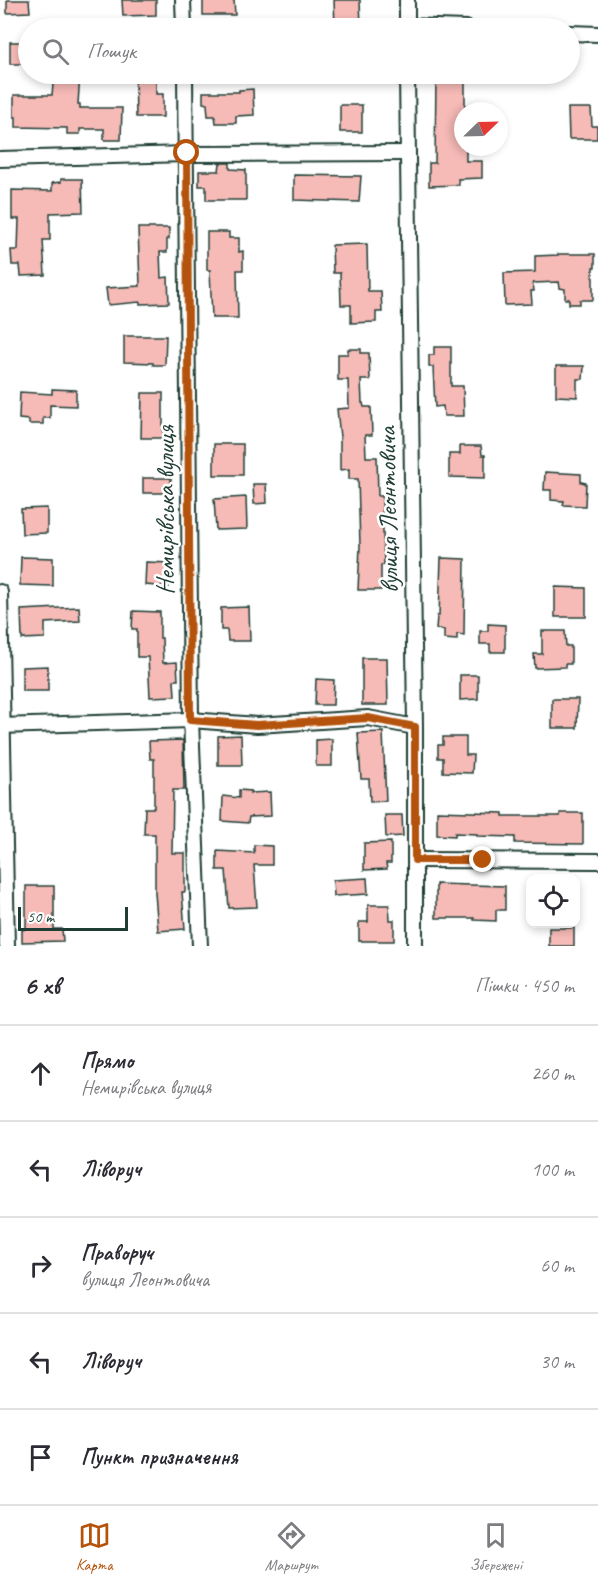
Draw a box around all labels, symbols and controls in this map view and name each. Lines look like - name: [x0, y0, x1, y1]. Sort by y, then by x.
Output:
- search box: [18, 18, 580, 84]
- icon: search: [39, 35, 72, 68]
- text: Пошук: [87, 37, 136, 65]
- north arrow: [454, 102, 508, 156]
- route start: [173, 139, 199, 165]
- street label: Немирівська вулиця: [149, 424, 182, 595]
- street label: вулиця Леонтовича: [370, 425, 406, 594]
- route end: [469, 846, 495, 872]
- map controls: [526, 874, 580, 928]
- button: locate: [526, 874, 580, 928]
- scale bar: [18, 904, 128, 932]
- text: 50 m: [27, 907, 54, 927]
- text: 6 хв: [24, 969, 60, 1002]
- text: Пішки · 450 m: [475, 973, 574, 998]
- text: Прямо: [81, 1047, 133, 1075]
- icon: ahead: [24, 1057, 57, 1090]
- text: 260 m: [531, 1061, 574, 1086]
- text: Немирівська вулиця: [81, 1075, 211, 1100]
- icon: left: [24, 1153, 57, 1186]
- text: Ліворуч: [81, 1155, 141, 1183]
- text: 100 m: [531, 1157, 574, 1182]
- text: Праворуч: [81, 1239, 153, 1267]
- icon: right: [24, 1249, 57, 1282]
- text: 60 m: [540, 1253, 574, 1278]
- text: вулиця Леонтовича: [81, 1267, 209, 1292]
- icon: left: [24, 1345, 57, 1378]
- text: Ліворуч: [81, 1347, 141, 1375]
- text: 30 m: [540, 1349, 574, 1374]
- icon: arrive: [24, 1441, 57, 1474]
- text: Пункт призначення: [81, 1443, 238, 1471]
- tab: Карта: [76, 1519, 113, 1575]
- tab: Маршрут: [265, 1519, 318, 1575]
- tab: Збережені: [470, 1519, 522, 1575]

